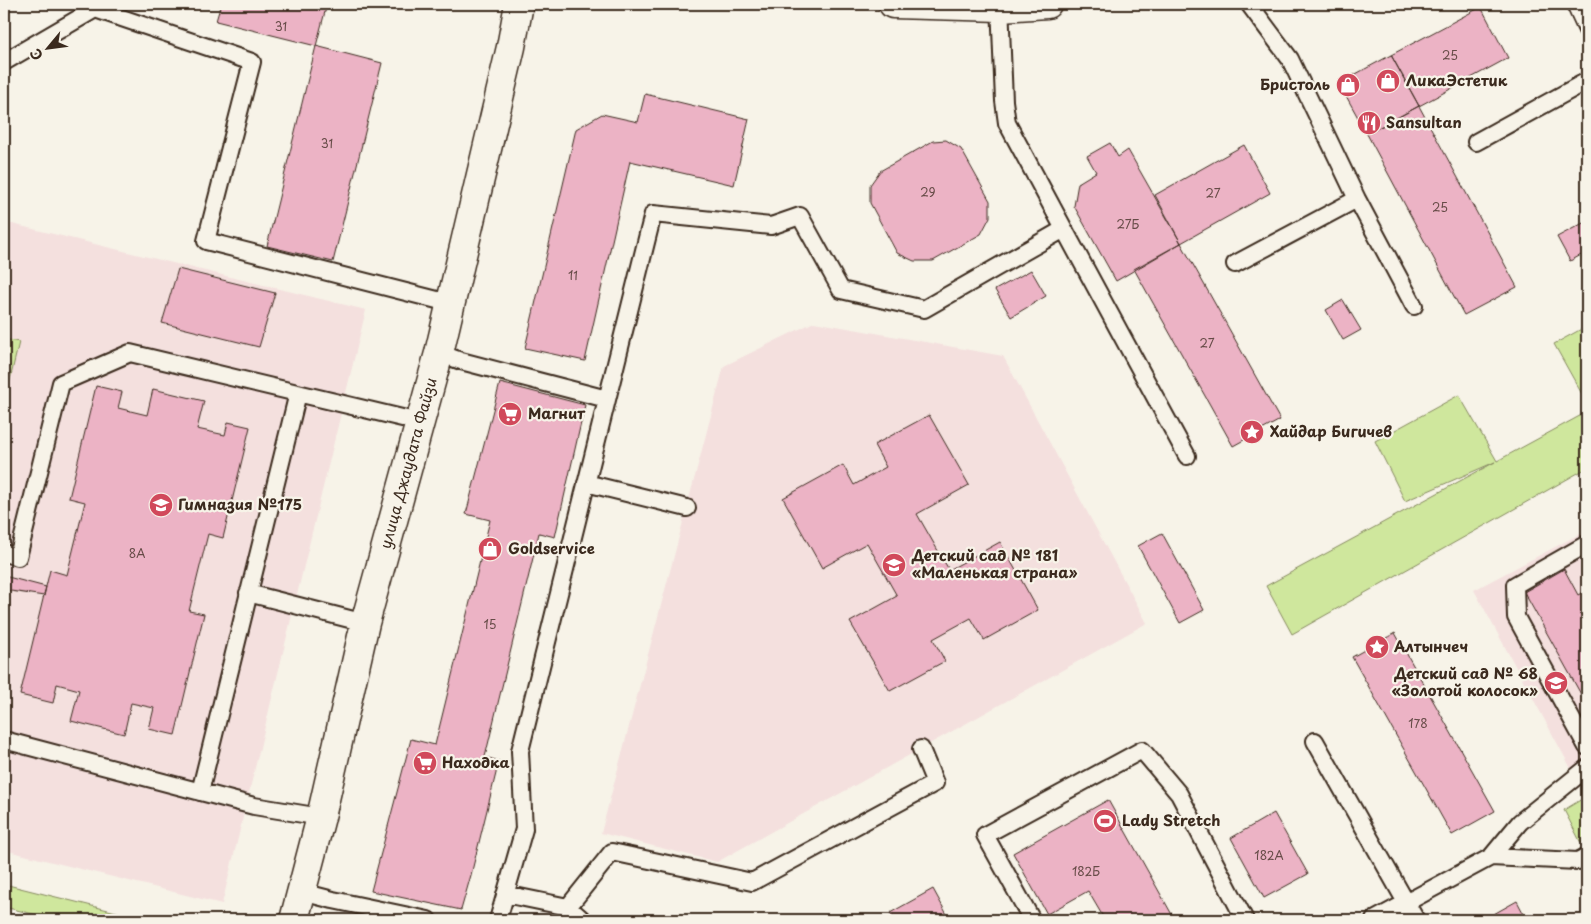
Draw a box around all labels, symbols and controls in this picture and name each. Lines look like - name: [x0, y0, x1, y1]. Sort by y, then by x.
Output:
- house number: 31: [275, 17, 287, 35]
- north arrow: [22, 22, 72, 72]
- text: С: [24, 45, 48, 64]
- house number: 25: [1442, 46, 1458, 64]
- shop icon: ЛикаЭстетик: [1375, 68, 1401, 94]
- place label: ЛикаЭстетик: [1406, 68, 1508, 91]
- place label: Бристоль: [1260, 72, 1330, 95]
- shop icon: Бристоль: [1335, 72, 1361, 98]
- restaurant icon: Sansultan: [1356, 110, 1382, 136]
- place label: Sansultan: [1386, 110, 1462, 133]
- house number: 31: [321, 134, 333, 152]
- house number: 29: [920, 183, 936, 201]
- house number: 27: [1206, 184, 1221, 202]
- house number: 25: [1432, 198, 1448, 216]
- house number: 27Б: [1117, 215, 1140, 233]
- house number: 11: [568, 266, 578, 284]
- house number: 27: [1200, 334, 1215, 352]
- street label: улица Джаудата Файзи: [373, 375, 442, 551]
- supermarket icon: Магнит: [497, 401, 523, 427]
- place label: Магнит: [528, 401, 586, 424]
- place icon: Хайдар Бигичев: [1239, 419, 1265, 445]
- place label: Хайдар Бигичев: [1270, 419, 1392, 442]
- school or university icon: Гимназия №175: [148, 492, 174, 518]
- place label: Гимназия №175: [178, 492, 302, 515]
- shop icon: Goldservice: [477, 536, 503, 562]
- place label: Goldservice: [508, 536, 595, 559]
- place label: Детский сад № 181 «Маленькая страна»: [911, 543, 1078, 583]
- house number: 8А: [129, 544, 145, 562]
- school or university icon: Детский сад № 181 «Маленькая страна»: [881, 552, 907, 578]
- house number: 15: [483, 615, 497, 633]
- place icon: Алтынчеч: [1364, 634, 1390, 660]
- place label: Алтынчеч: [1393, 634, 1468, 657]
- place label: Детский сад № 68 «Золотой колосок»: [1392, 661, 1538, 701]
- school or university icon: Детский сад № 68 «Золотой колосок»: [1543, 670, 1569, 696]
- house number: 178: [1408, 714, 1428, 732]
- supermarket icon: Находка: [412, 750, 438, 776]
- place label: Находка: [442, 750, 510, 773]
- sports icon: Lady Stretch: [1092, 808, 1118, 834]
- place label: Lady Stretch: [1122, 808, 1220, 831]
- house number: 182А: [1254, 846, 1284, 864]
- house number: 182Б: [1072, 862, 1100, 880]

